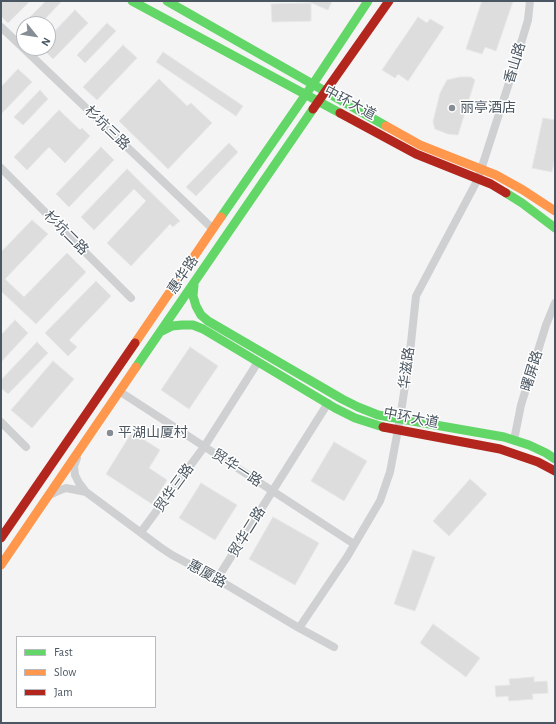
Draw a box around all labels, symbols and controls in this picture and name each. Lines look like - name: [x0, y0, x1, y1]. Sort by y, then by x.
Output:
- north arrow: [16, 16, 56, 56]
- text: N: [39, 36, 53, 48]
- street label: 香山路: [501, 40, 529, 86]
- street label: 中环大道: [321, 82, 379, 124]
- place label: 丽亭酒店: [460, 100, 516, 116]
- street label: 杉坑三路: [81, 103, 133, 153]
- marker: 丽亭酒店: [447, 103, 457, 113]
- street label: 杉坑二路: [40, 207, 92, 259]
- street label: 惠华路: [164, 253, 202, 297]
- street label: 华滋路: [396, 346, 418, 390]
- street label: 曙屏路: [518, 348, 546, 394]
- street label: 中环大道: [382, 404, 440, 432]
- place label: 平湖山厦村: [118, 425, 188, 441]
- marker: 平湖山厦村: [105, 428, 115, 438]
- street label: 贸华一路: [209, 446, 265, 490]
- street label: 贸华三路: [151, 460, 197, 516]
- street label: 贸华二路: [225, 504, 269, 560]
- street label: 惠厦路: [185, 556, 229, 592]
- legend: [16, 636, 156, 708]
- text: Fast: [54, 646, 73, 658]
- text: Slow: [54, 666, 76, 678]
- text: Jam: [54, 686, 73, 698]

